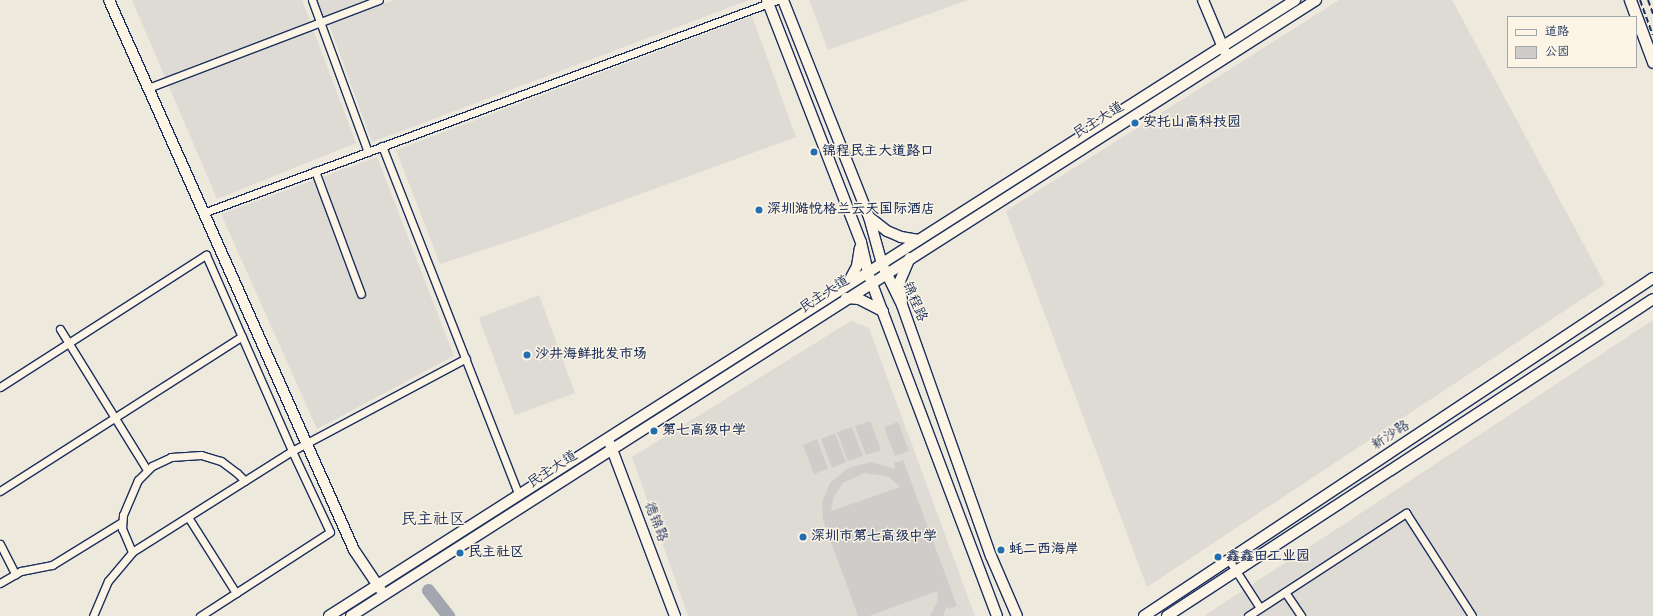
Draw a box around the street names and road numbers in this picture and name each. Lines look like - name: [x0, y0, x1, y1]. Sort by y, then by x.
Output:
- street label: 民主大道: [1071, 99, 1127, 143]
- street label: 民主大道: [797, 273, 853, 317]
- street label: 锦程路: [898, 279, 930, 325]
- street label: 新沙路: [1369, 418, 1413, 454]
- street label: 民主大道: [525, 448, 581, 492]
- street label: 德锦路: [640, 499, 670, 545]

